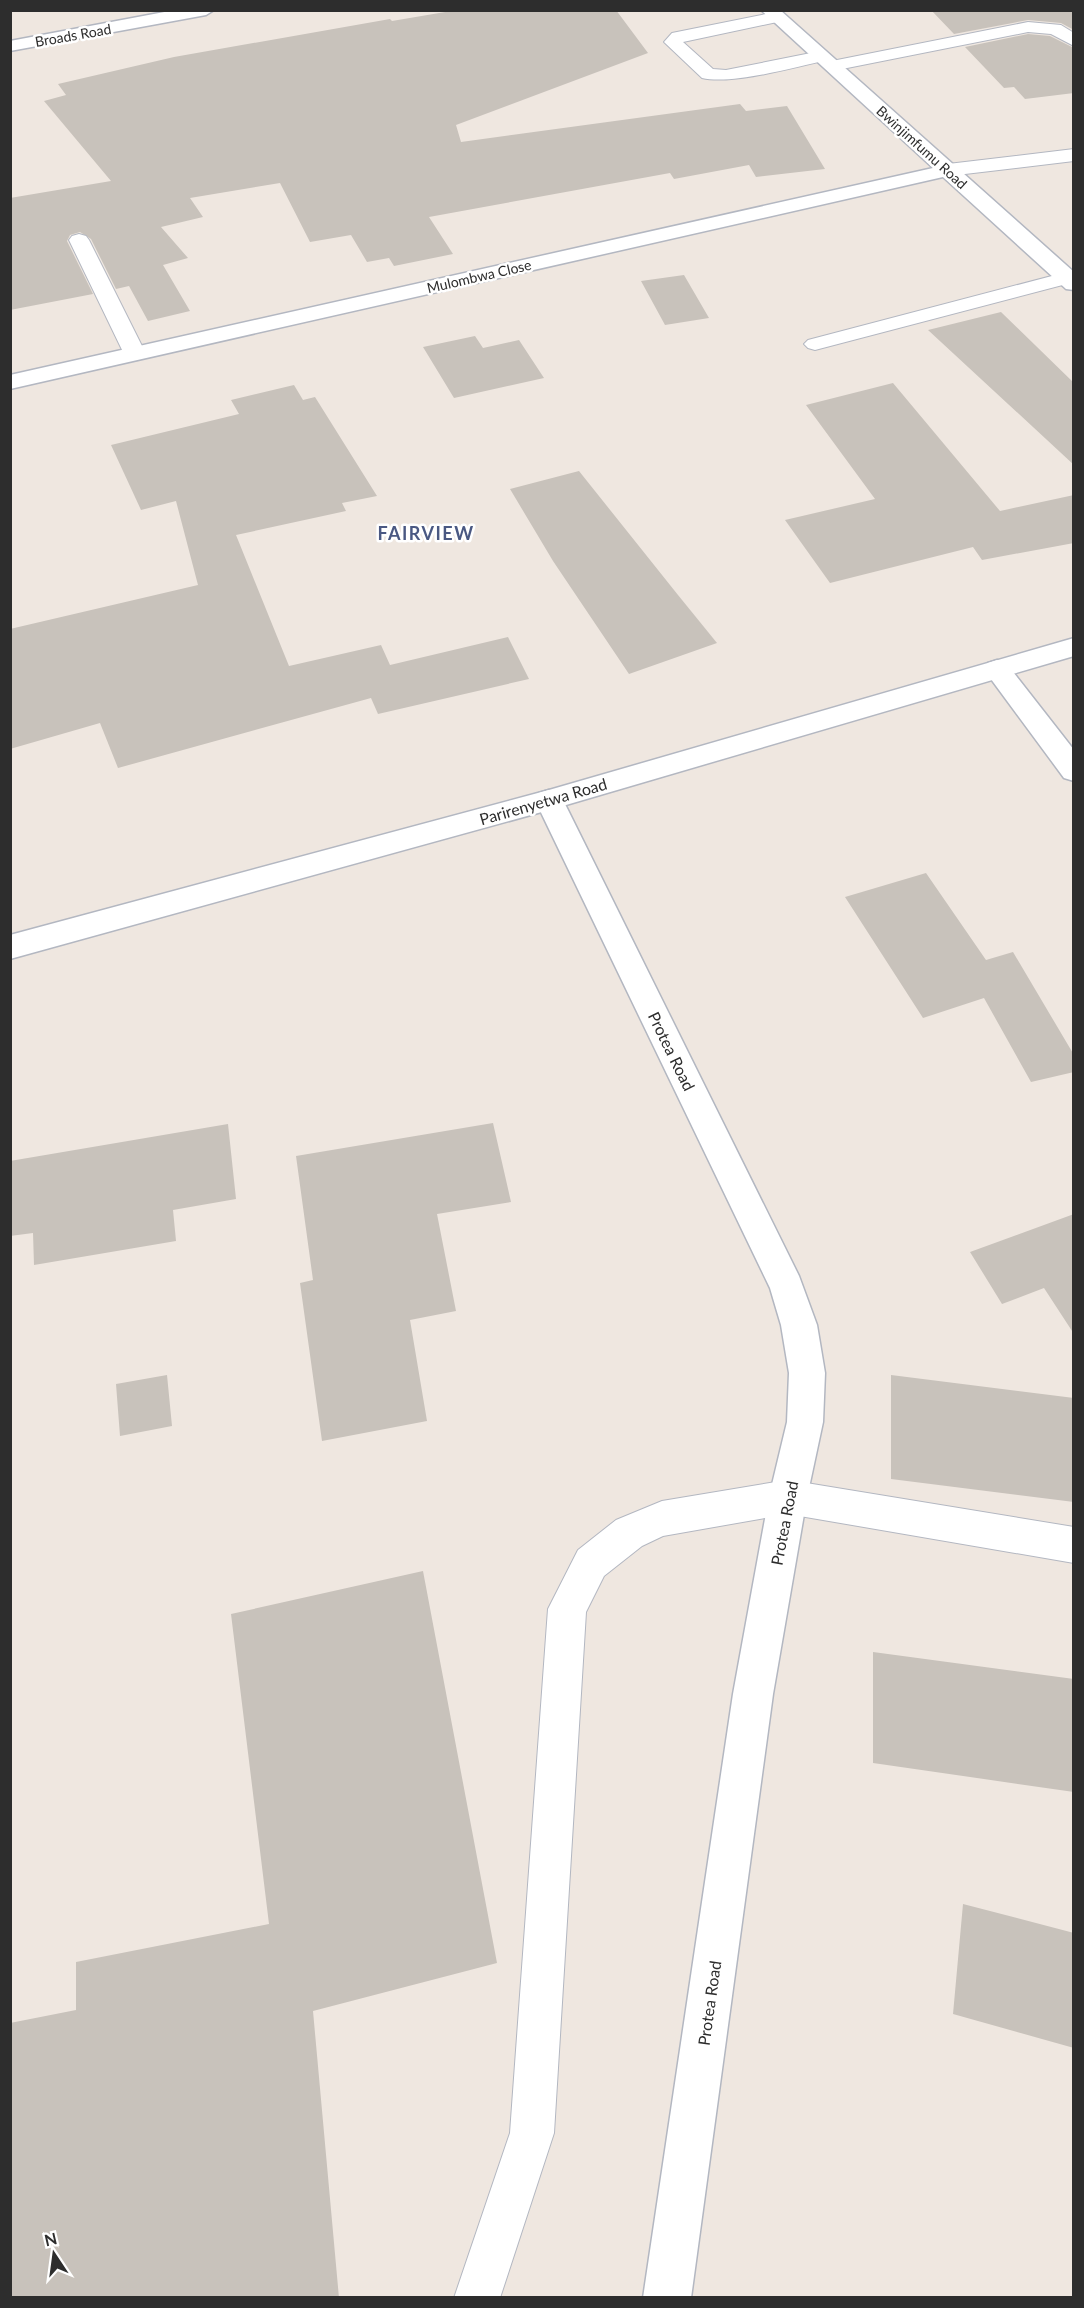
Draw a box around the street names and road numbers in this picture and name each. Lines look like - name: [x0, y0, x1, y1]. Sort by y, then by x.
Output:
- street label: Broads Road: [34, 20, 112, 50]
- street label: Bwinjimfumu Road: [873, 102, 971, 192]
- street label: Mulombwa Close: [425, 256, 533, 296]
- street label: Parirenyetwa Road: [477, 774, 609, 828]
- street label: Protea Road: [645, 1008, 699, 1094]
- street label: Protea Road: [767, 1479, 801, 1567]
- street label: Protea Road: [694, 1959, 724, 2047]

